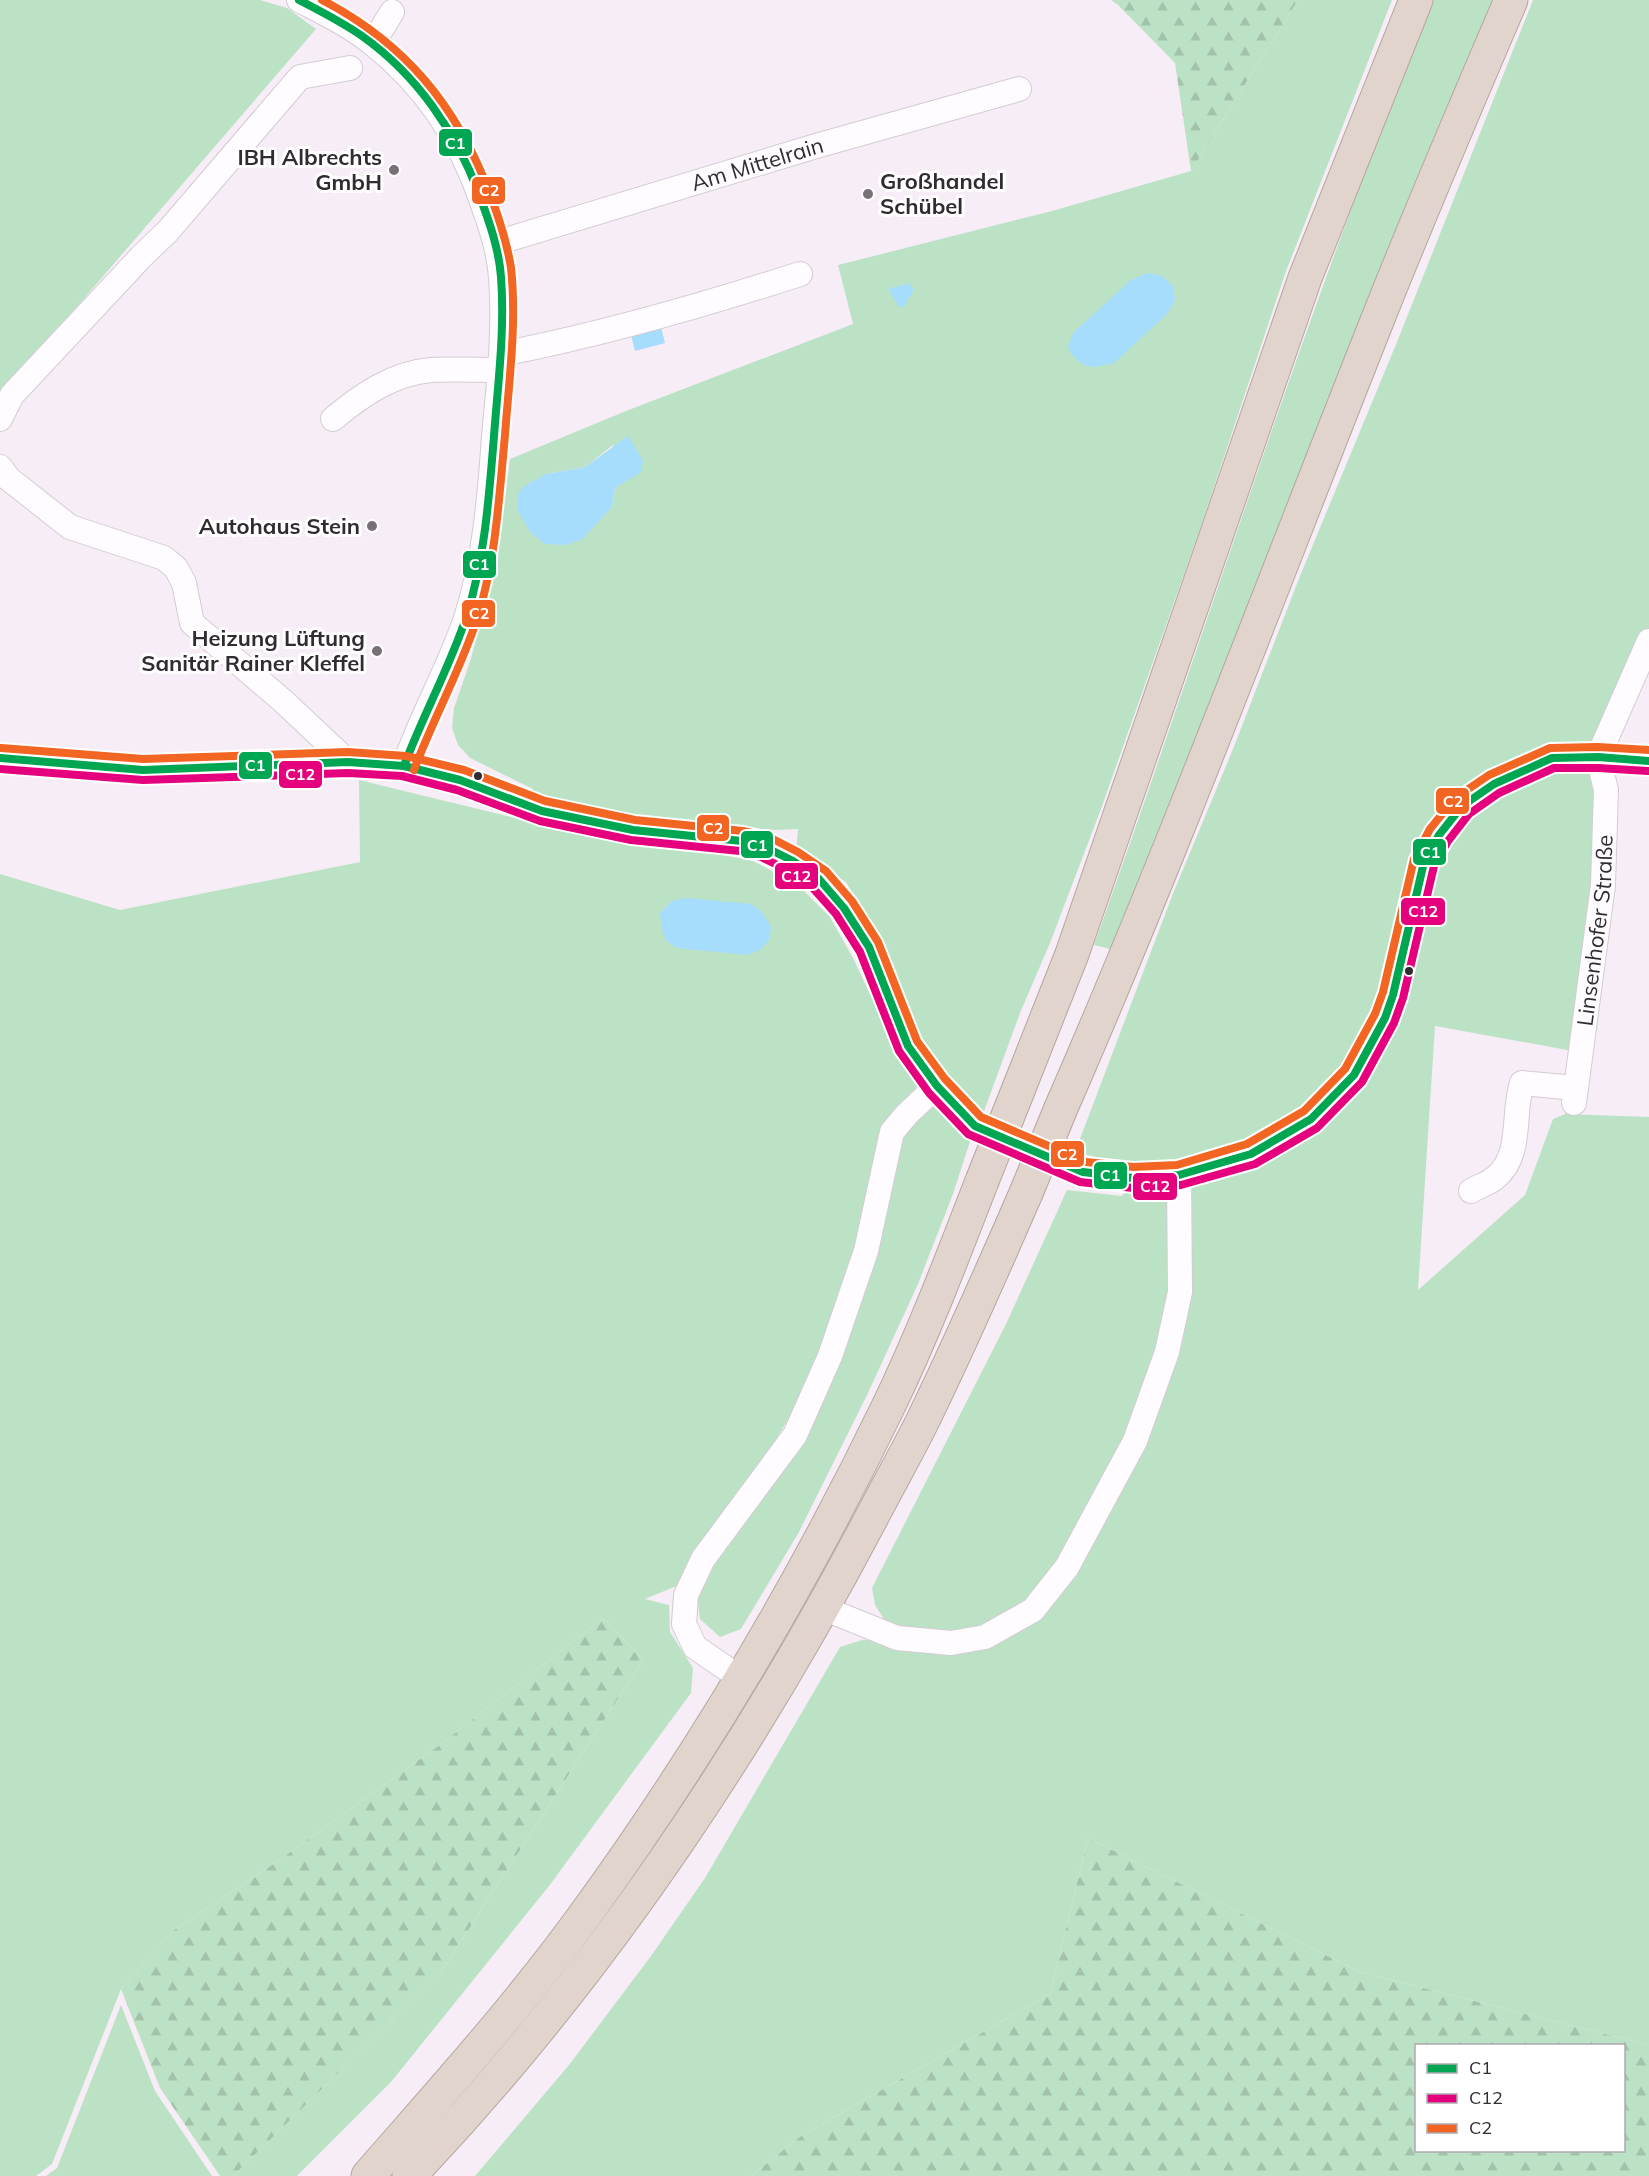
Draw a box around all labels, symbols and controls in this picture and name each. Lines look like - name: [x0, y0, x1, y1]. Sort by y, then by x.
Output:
- line badge: C1: [438, 128, 473, 157]
- street label: Am Mittelrain: [688, 131, 827, 197]
- text: C1: [445, 133, 465, 153]
- place label: IBH Albrechts GmbH: [237, 143, 382, 196]
- marker: IBH Albrechts GmbH: [387, 163, 401, 177]
- place label: Großhandel Schübel: [880, 167, 1004, 220]
- line badge: C2: [471, 176, 506, 205]
- text: C2: [479, 180, 499, 200]
- marker: Großhandel Schübel: [861, 187, 875, 201]
- place label: Autohaus Stein: [199, 512, 360, 540]
- marker: Autohaus Stein: [365, 519, 379, 533]
- line badge: C1: [462, 550, 497, 579]
- text: C1: [469, 554, 489, 574]
- line badge: C2: [461, 599, 496, 628]
- text: C2: [469, 603, 489, 623]
- place label: Heizung Lüftung Sanitär Rainer Kleffel: [141, 624, 365, 677]
- marker: Heizung Lüftung Sanitär Rainer Kleffel: [370, 644, 384, 658]
- line badge: C1: [238, 751, 273, 780]
- text: C1: [245, 755, 265, 775]
- line badge: C12: [278, 760, 323, 789]
- text: C12: [285, 764, 315, 784]
- unlabelled marker: [472, 770, 484, 782]
- line badge: C2: [1435, 787, 1470, 815]
- text: C2: [1443, 791, 1463, 811]
- line badge: C2: [696, 814, 730, 842]
- text: C2: [703, 818, 723, 838]
- line badge: C1: [740, 830, 774, 859]
- street label: Linsenhofer Straße: [1570, 834, 1619, 1028]
- text: C1: [747, 835, 767, 855]
- line badge: C1: [1412, 838, 1447, 866]
- text: C1: [1420, 842, 1440, 862]
- line badge: C12: [774, 862, 819, 890]
- text: C12: [781, 866, 811, 886]
- line badge: C12: [1400, 897, 1446, 926]
- text: C12: [1408, 901, 1438, 921]
- unlabelled marker: [1403, 965, 1415, 977]
- line badge: C2: [1050, 1140, 1085, 1168]
- text: C2: [1057, 1144, 1077, 1164]
- line badge: C1: [1093, 1161, 1128, 1190]
- text: C1: [1100, 1165, 1120, 1185]
- line badge: C12: [1132, 1172, 1178, 1201]
- text: C12: [1140, 1176, 1170, 1196]
- legend: [1415, 2044, 1625, 2152]
- text: C1: [1469, 2056, 1492, 2079]
- text: C12: [1469, 2086, 1503, 2109]
- text: C2: [1469, 2116, 1492, 2139]

